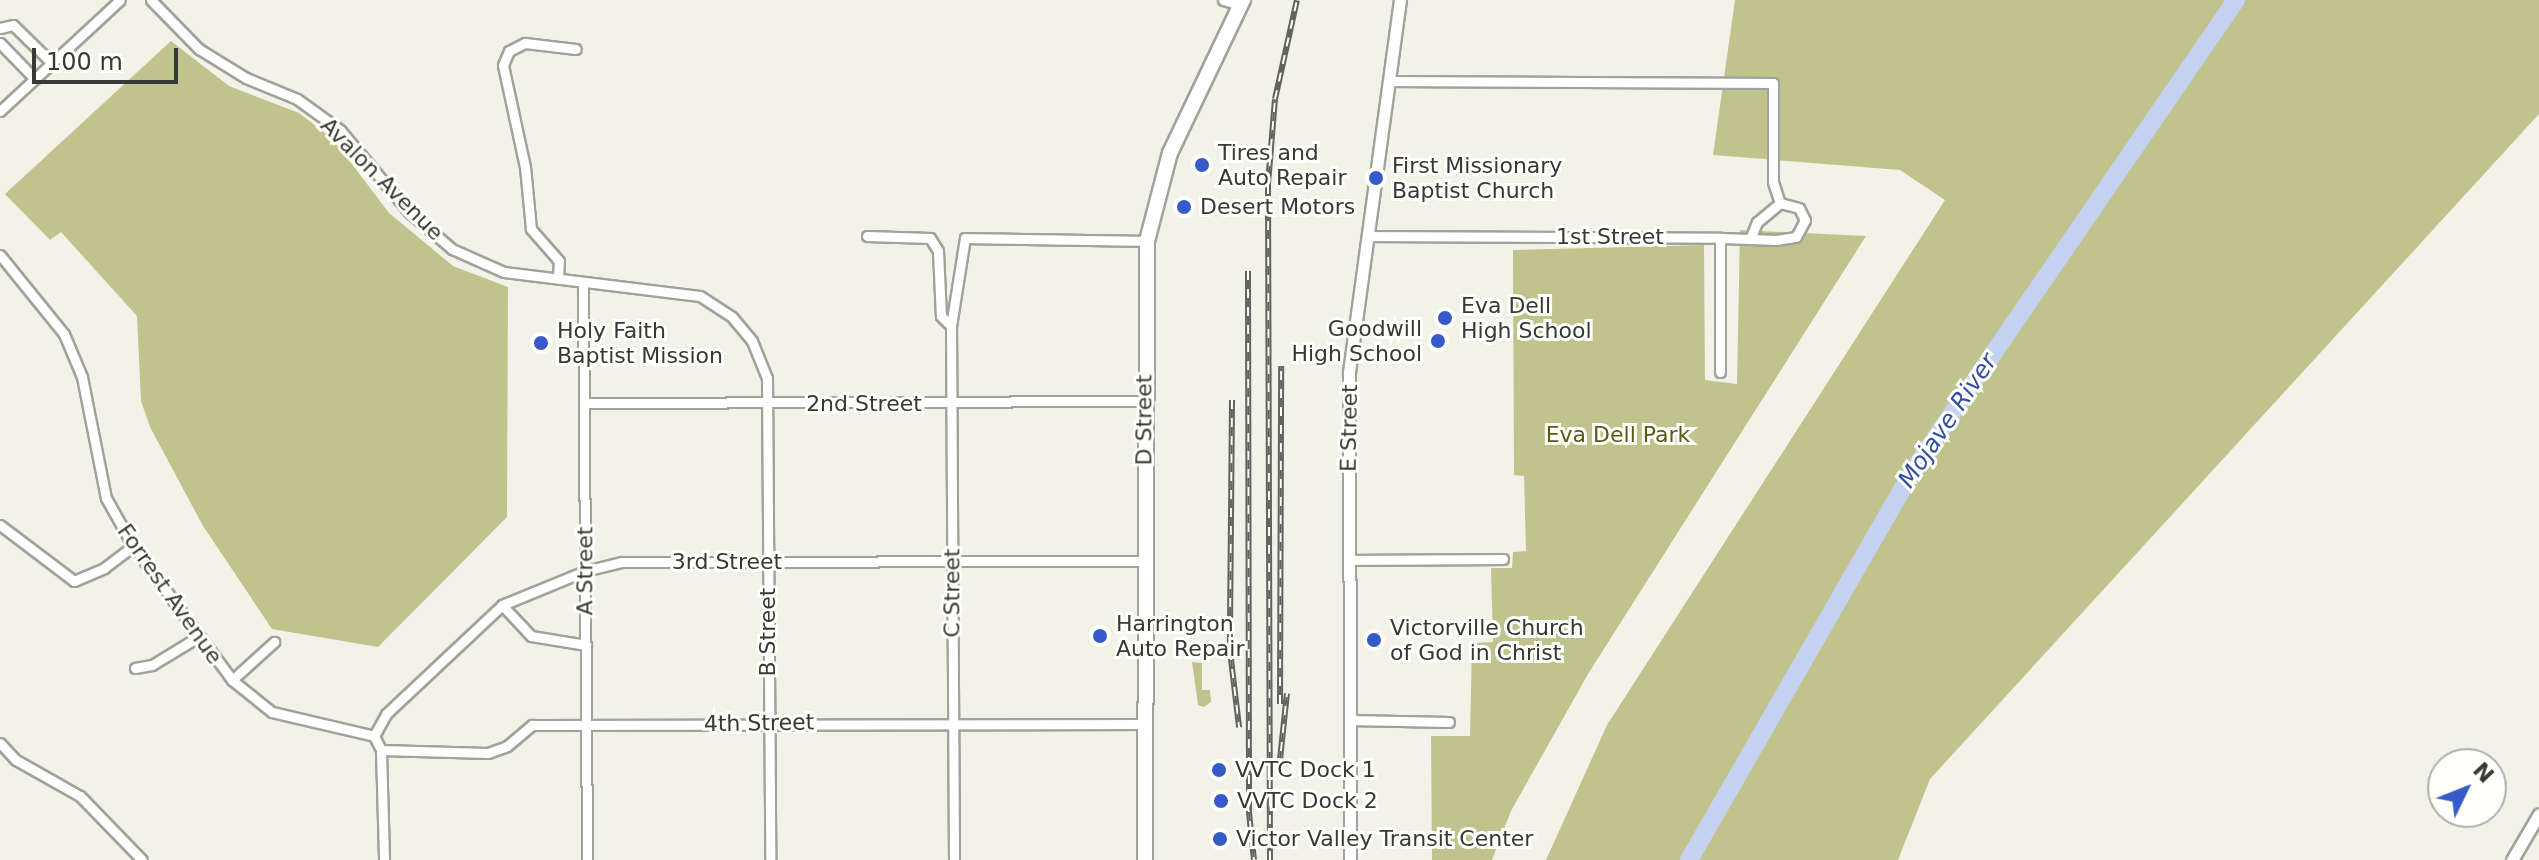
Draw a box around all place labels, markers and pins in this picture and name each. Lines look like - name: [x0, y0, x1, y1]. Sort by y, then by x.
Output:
- place label: Tires and Auto Repair: [1218, 139, 1347, 190]
- place label: First Missionary Baptist Church: [1392, 152, 1562, 204]
- marker: Tires and Auto Repair: [1193, 156, 1211, 174]
- marker: First Missionary Baptist Church: [1367, 169, 1385, 187]
- place label: Desert Motors: [1200, 194, 1355, 220]
- marker: Desert Motors: [1175, 198, 1193, 216]
- place label: Eva Dell High School: [1461, 292, 1592, 344]
- marker: Eva Dell High School: [1436, 309, 1454, 327]
- place label: Goodwill High School: [1291, 315, 1422, 366]
- place label: Holy Faith Baptist Mission: [557, 317, 723, 368]
- marker: Goodwill High School: [1429, 332, 1447, 350]
- marker: Holy Faith Baptist Mission: [532, 334, 550, 352]
- place label: Harrington Auto Repair: [1116, 610, 1245, 662]
- place label: Victorville Church of God in Christ: [1390, 614, 1584, 666]
- marker: Harrington Auto Repair: [1091, 627, 1109, 645]
- marker: Victorville Church of God in Christ: [1365, 631, 1383, 649]
- place label: VVTC Dock 1: [1235, 757, 1376, 783]
- marker: VVTC Dock 1: [1210, 761, 1228, 779]
- place label: VVTC Dock 2: [1237, 788, 1378, 814]
- marker: VVTC Dock 2: [1212, 792, 1230, 810]
- place label: Victor Valley Transit Center: [1236, 826, 1533, 852]
- marker: Victor Valley Transit Center: [1211, 830, 1229, 848]

